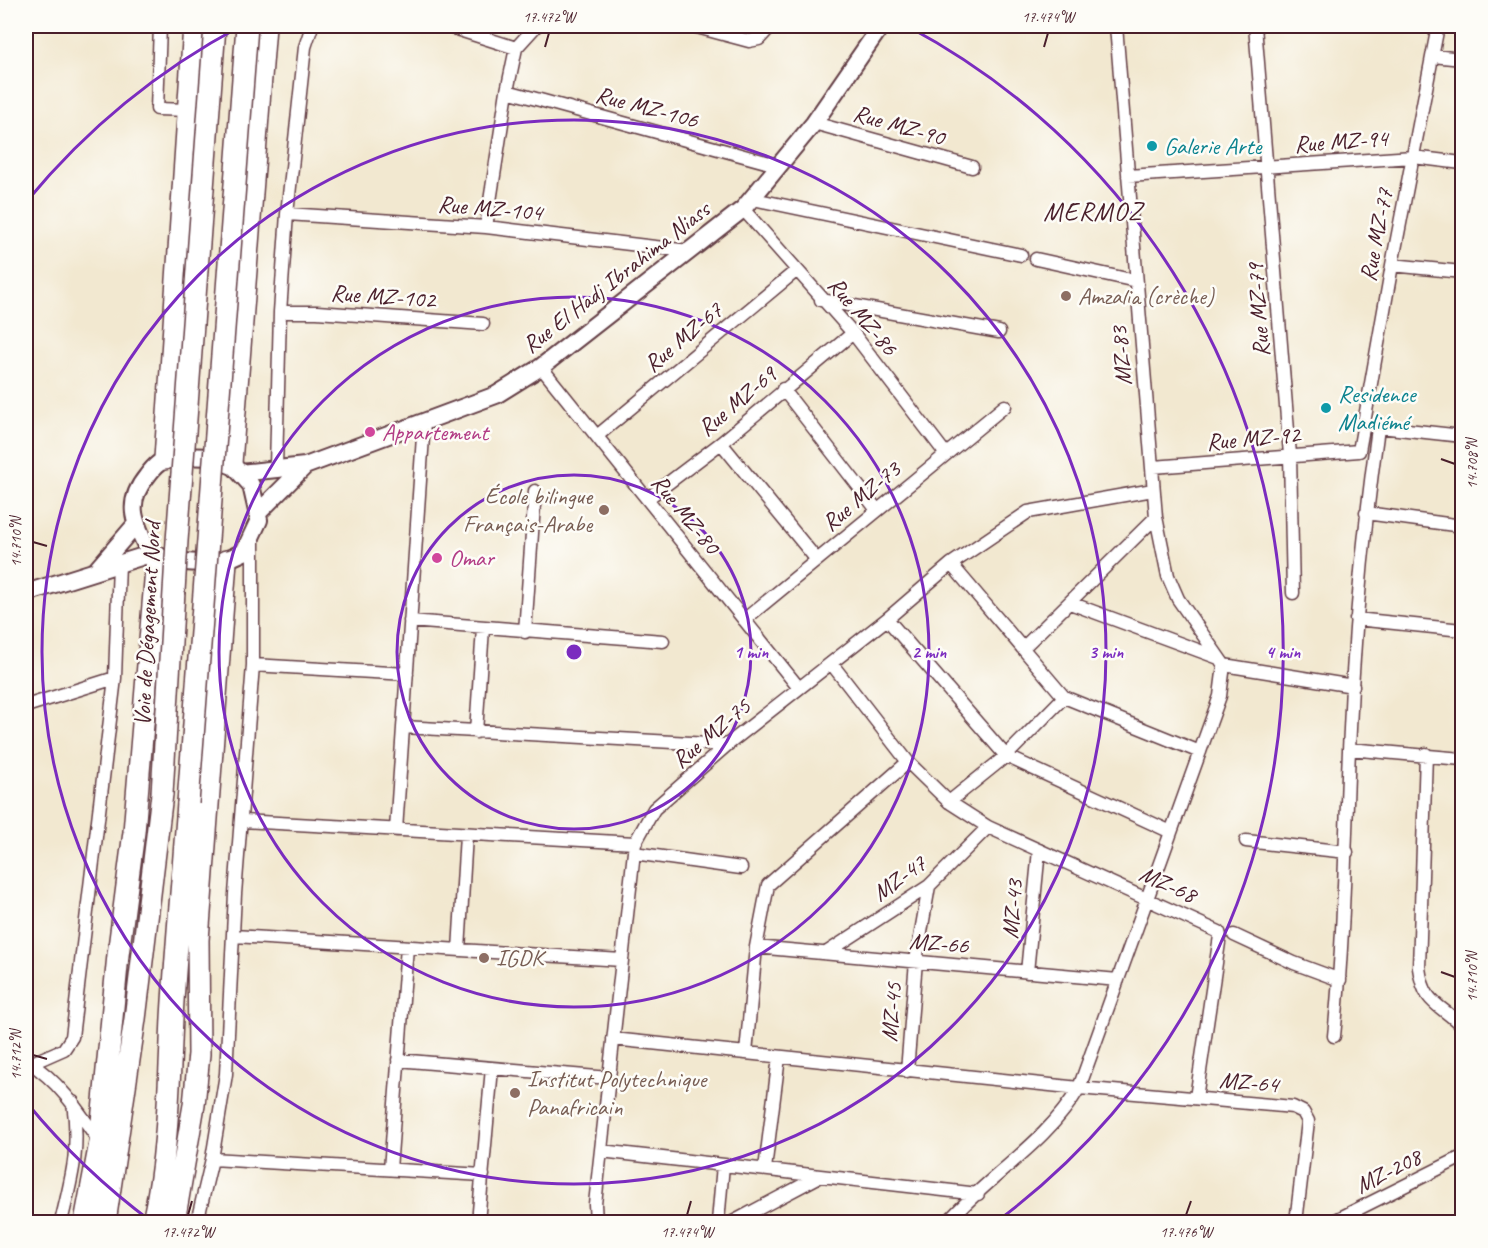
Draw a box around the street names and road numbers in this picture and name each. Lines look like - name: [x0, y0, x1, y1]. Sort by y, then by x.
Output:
- street label: Rue MZ-106: [593, 79, 703, 135]
- street label: Rue MZ-90: [850, 98, 950, 153]
- street label: Rue MZ-94: [1293, 123, 1391, 159]
- street label: Rue MZ-77: [1352, 185, 1400, 284]
- street label: Rue MZ-104: [437, 188, 546, 228]
- street label: Rue El Hadj Ibrahima Niass: [516, 193, 717, 360]
- street label: Rue MZ-79: [1240, 260, 1276, 358]
- street label: Rue MZ-86: [821, 270, 905, 363]
- street label: Rue MZ-102: [330, 277, 438, 315]
- street label: Rue MZ-67: [637, 295, 730, 379]
- street label: MZ-83: [1103, 323, 1139, 387]
- street label: Rue MZ-69: [691, 358, 784, 443]
- street label: Rue MZ-92: [1205, 419, 1303, 457]
- street label: Rue MZ-73: [815, 453, 908, 538]
- street label: Rue MZ-80: [645, 468, 729, 562]
- street label: Voie de Dégagement Nord: [127, 518, 168, 727]
- street label: Rue MZ-75: [665, 691, 758, 775]
- street label: MZ-47: [866, 848, 933, 908]
- street label: MZ-68: [1135, 858, 1203, 911]
- street label: MZ-43: [994, 876, 1030, 940]
- street label: MZ-66: [908, 925, 971, 961]
- street label: MZ-45: [873, 980, 909, 1043]
- street label: MZ-64: [1218, 1064, 1282, 1100]
- street label: MZ-208: [1350, 1141, 1428, 1200]

